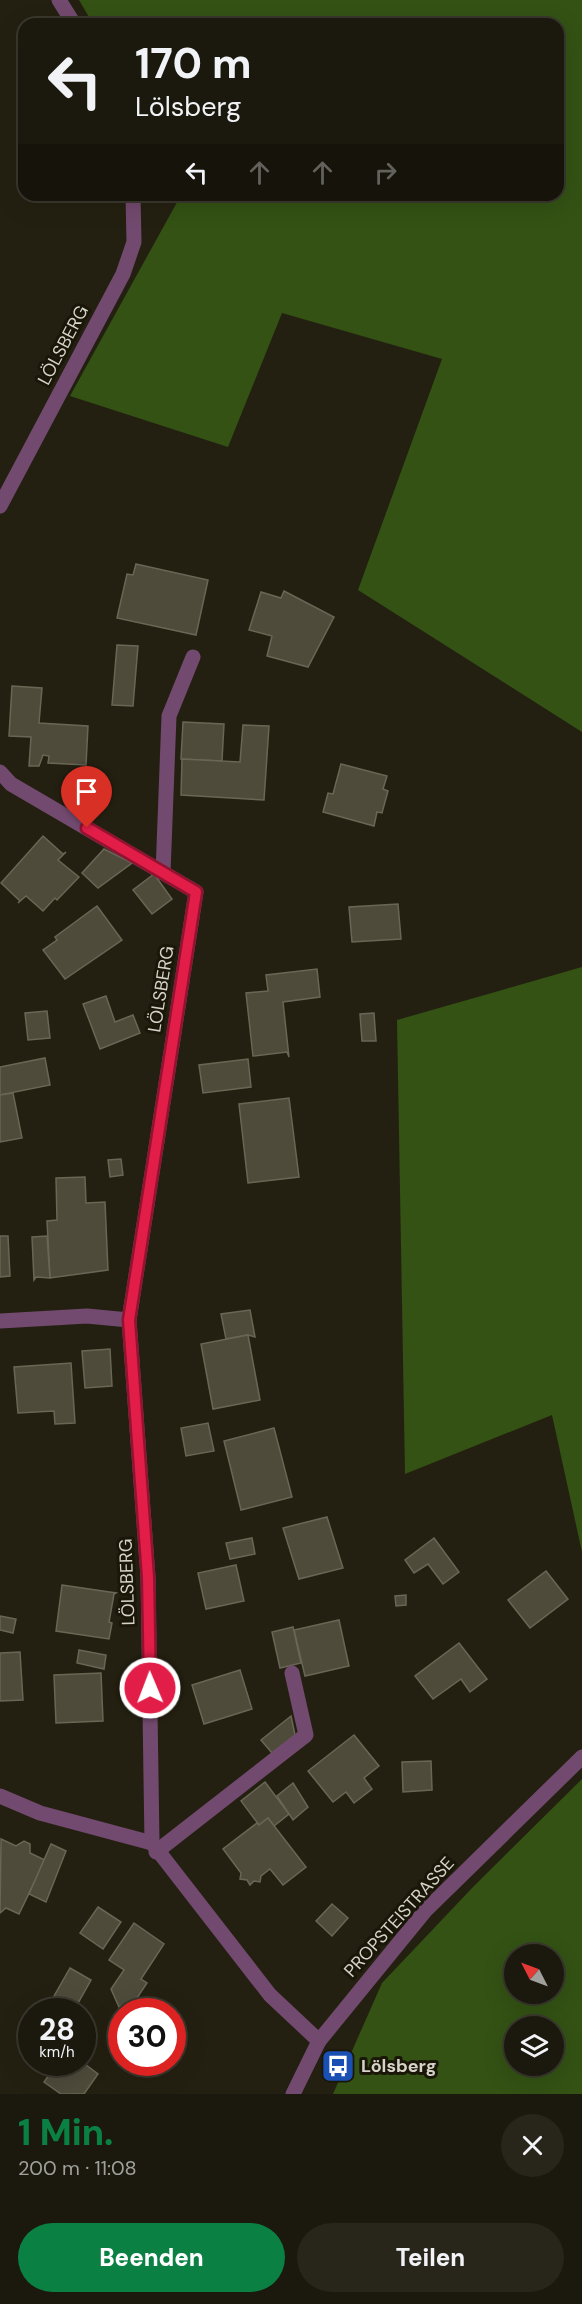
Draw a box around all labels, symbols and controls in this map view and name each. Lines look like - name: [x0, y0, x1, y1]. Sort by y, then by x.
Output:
- text: 170 m: [135, 36, 252, 91]
- icon: left: [36, 42, 114, 120]
- text: Lölsberg: [135, 89, 241, 124]
- icon: left: [180, 156, 213, 189]
- icon: ahead: [243, 156, 276, 189]
- icon: ahead: [306, 156, 339, 189]
- icon: right: [369, 156, 402, 189]
- street label: LÖLSBERG: [32, 301, 94, 389]
- pin: [61, 766, 112, 828]
- icon: arrive: [70, 775, 103, 808]
- street label: LÖLSBERG: [142, 944, 180, 1034]
- street label: LÖLSBERG: [113, 1538, 141, 1626]
- position arrow: [118, 1656, 182, 1720]
- street label: PROPSTEISTRASSE: [339, 1852, 459, 1982]
- north arrow: [504, 1944, 564, 2004]
- map controls: [504, 1944, 564, 2076]
- speed limit sign: 30: [108, 1998, 186, 2076]
- text: 28: [39, 2010, 75, 2049]
- button: layers: [504, 2016, 564, 2076]
- text: km/h: [39, 2042, 75, 2062]
- bus stop icon: Lölsberg: [320, 2048, 356, 2084]
- place label: Lölsberg: [361, 2054, 437, 2078]
- text: 1 Min.: [18, 2109, 113, 2156]
- button: close: [501, 2114, 564, 2177]
- text: 200 m · 11:08: [18, 2155, 137, 2181]
- button: Beenden: [18, 2223, 285, 2292]
- button: Teilen: [297, 2223, 564, 2292]

